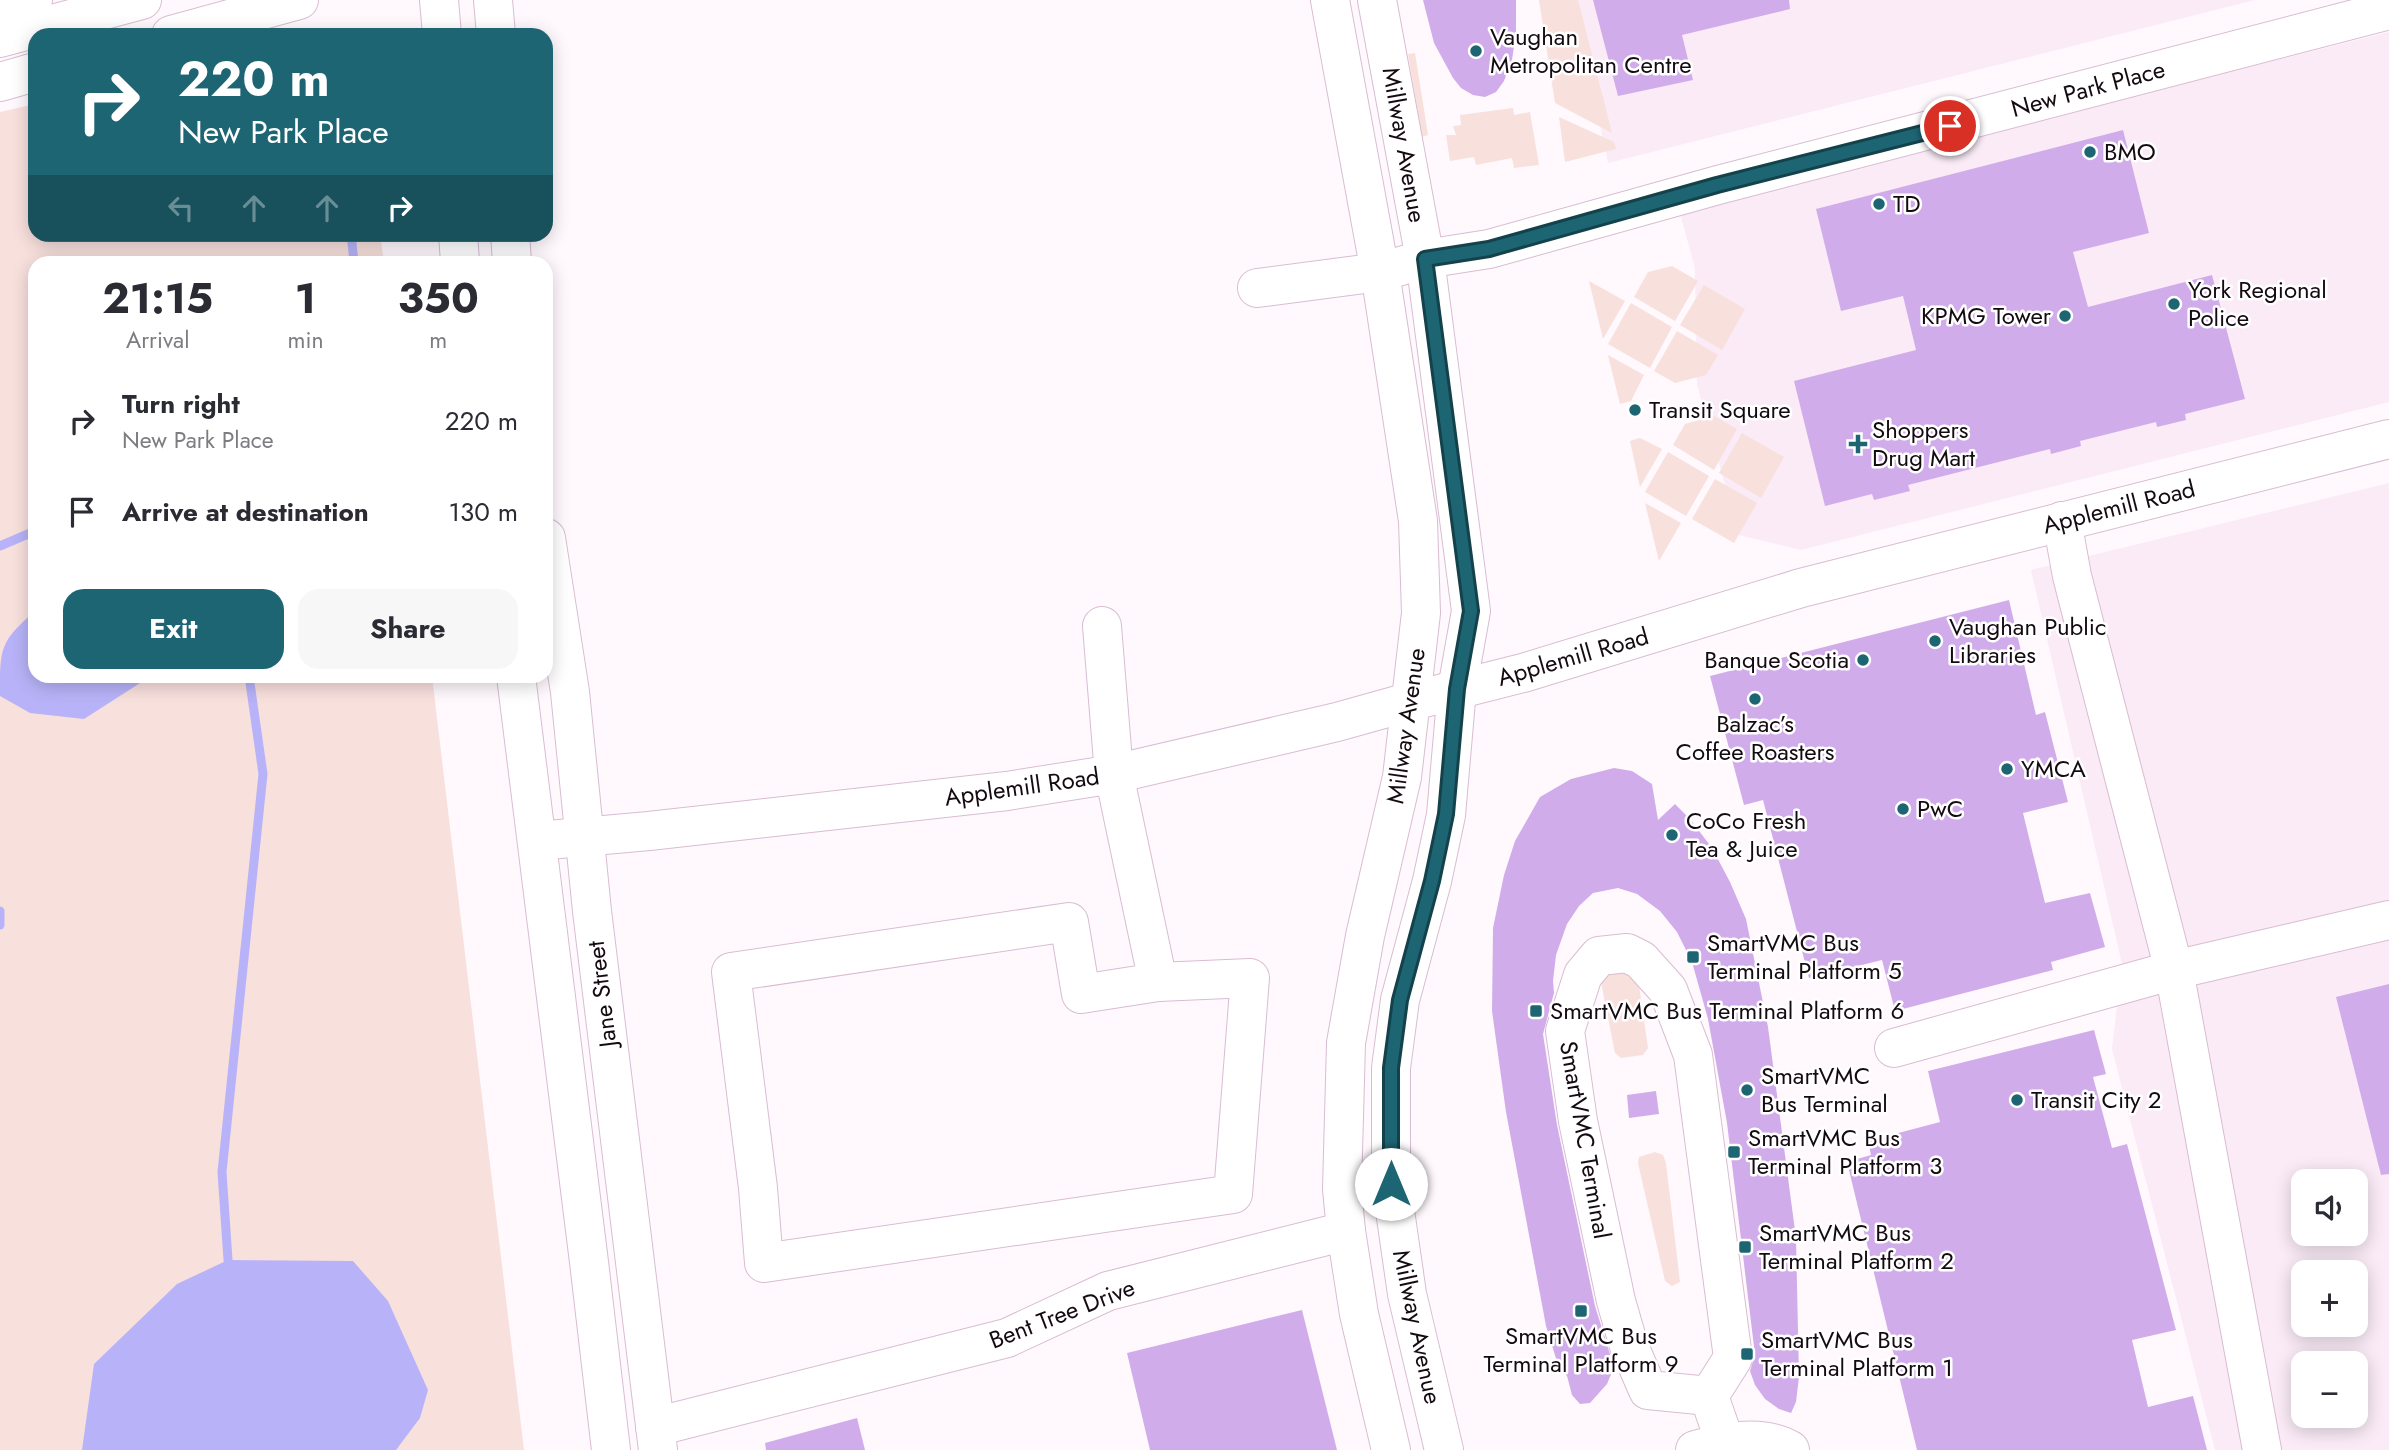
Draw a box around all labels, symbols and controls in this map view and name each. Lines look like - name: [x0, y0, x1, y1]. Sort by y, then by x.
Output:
- place label: Vaughan Metropolitan Centre: [1490, 19, 1692, 82]
- marker: Vaughan Metropolitan Centre: [1468, 43, 1484, 59]
- text: 220 m: [178, 44, 330, 114]
- street label: New Park Place: [2007, 51, 2169, 126]
- icon: right: [63, 56, 154, 147]
- street label: Millway Avenue: [1374, 65, 1435, 225]
- pin: [1920, 96, 1980, 156]
- icon: arrive: [1931, 107, 1969, 145]
- text: New Park Place: [178, 109, 389, 155]
- place label: BMO: [2104, 134, 2156, 169]
- marker: BMO: [2082, 144, 2098, 160]
- place label: TD: [1893, 186, 1920, 221]
- icon: left: [162, 189, 200, 227]
- icon: ahead: [235, 189, 273, 227]
- icon: ahead: [308, 189, 346, 227]
- icon: right: [381, 189, 419, 227]
- marker: TD: [1871, 196, 1887, 212]
- text: 21:15: [102, 268, 213, 329]
- text: 1: [295, 268, 316, 329]
- text: 350: [398, 268, 479, 329]
- place label: York Regional Police: [2188, 272, 2327, 335]
- marker: York Regional Police: [2166, 296, 2182, 312]
- place label: KPMG Tower: [1921, 298, 2052, 333]
- marker: KPMG Tower: [2057, 308, 2073, 324]
- text: Arrival: [126, 323, 189, 357]
- text: min: [287, 323, 323, 357]
- text: m: [429, 323, 447, 357]
- text: Turn right: [122, 385, 240, 423]
- place label: Transit Square: [1649, 392, 1791, 427]
- icon: right: [63, 402, 101, 440]
- text: 220 m: [445, 402, 518, 440]
- marker: Transit Square: [1627, 402, 1643, 418]
- place label: Shoppers Drug Mart: [1872, 412, 1975, 475]
- text: New Park Place: [122, 423, 274, 457]
- marker: Shoppers Drug Mart: [1850, 436, 1866, 452]
- street label: Applemill Road: [2039, 471, 2199, 542]
- icon: arrive: [63, 493, 101, 531]
- text: Arrive at destination: [122, 493, 369, 531]
- text: 130 m: [448, 493, 518, 531]
- button: Exit: [63, 589, 284, 669]
- button: Share: [298, 589, 518, 669]
- place label: Vaughan Public Libraries: [1949, 609, 2106, 672]
- street label: Applemill Road: [1493, 618, 1653, 695]
- marker: Vaughan Public Libraries: [1927, 633, 1943, 649]
- place label: Banque Scotia: [1704, 642, 1849, 677]
- street label: Millway Avenue: [1377, 646, 1434, 806]
- marker: Banque Scotia: [1855, 652, 1871, 668]
- marker: Balzac’s Coffee Roasters: [1747, 691, 1763, 707]
- place label: Balzac’s Coffee Roasters: [1676, 706, 1834, 769]
- place label: YMCA: [2021, 751, 2086, 786]
- street label: Applemill Road: [942, 758, 1102, 815]
- marker: YMCA: [1999, 761, 2015, 777]
- place label: PwC: [1917, 791, 1963, 826]
- marker: PwC: [1895, 801, 1911, 817]
- place label: CoCo Fresh Tea & Juice: [1686, 803, 1806, 866]
- marker: CoCo Fresh Tea & Juice: [1664, 827, 1680, 843]
- place label: SmartVMC Bus Terminal Platform 5: [1707, 925, 1902, 988]
- street label: Jane Street: [578, 939, 626, 1052]
- marker: SmartVMC Bus Terminal Platform 5: [1685, 949, 1701, 965]
- place label: SmartVMC Bus Terminal Platform 6: [1550, 993, 1904, 1028]
- marker: SmartVMC Bus Terminal Platform 6: [1528, 1003, 1544, 1019]
- street label: SmartVMC Terminal: [1551, 1038, 1620, 1242]
- place label: SmartVMC Bus Terminal: [1761, 1058, 1888, 1121]
- marker: SmartVMC Bus Terminal: [1739, 1082, 1755, 1098]
- place label: Transit City 2: [2031, 1082, 2161, 1117]
- marker: Transit City 2: [2009, 1092, 2025, 1108]
- place label: SmartVMC Bus Terminal Platform 3: [1748, 1120, 1942, 1183]
- marker: SmartVMC Bus Terminal Platform 3: [1726, 1144, 1742, 1160]
- position arrow: [1354, 1147, 1428, 1221]
- map controls: [2291, 1169, 2368, 1428]
- button: sound: [2291, 1169, 2368, 1246]
- place label: SmartVMC Bus Terminal Platform 2: [1759, 1215, 1954, 1278]
- marker: SmartVMC Bus Terminal Platform 2: [1737, 1239, 1753, 1255]
- street label: Millway Avenue: [1384, 1246, 1451, 1407]
- button: +: [2291, 1260, 2368, 1337]
- street label: Bent Tree Drive: [984, 1270, 1140, 1357]
- marker: SmartVMC Bus Terminal Platform 9: [1573, 1303, 1589, 1319]
- place label: SmartVMC Bus Terminal Platform 9: [1483, 1318, 1679, 1381]
- place label: SmartVMC Bus Terminal Platform 1: [1761, 1322, 1953, 1385]
- marker: SmartVMC Bus Terminal Platform 1: [1739, 1346, 1755, 1362]
- button: −: [2291, 1351, 2368, 1428]

